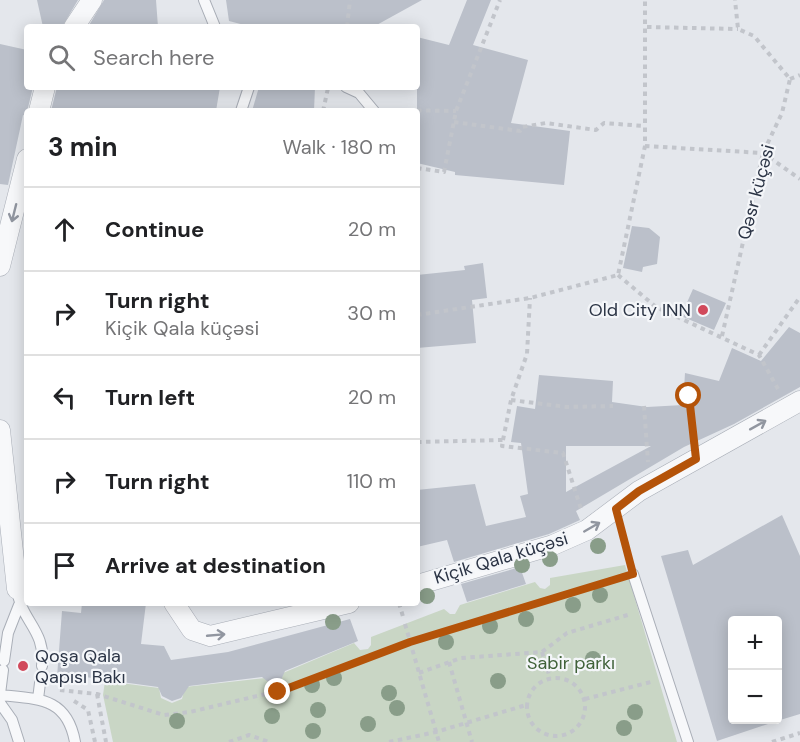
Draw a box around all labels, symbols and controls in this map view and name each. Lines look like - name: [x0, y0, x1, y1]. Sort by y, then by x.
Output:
- search box: [24, 24, 420, 90]
- icon: search: [45, 41, 78, 74]
- text: Search here: [93, 43, 214, 72]
- text: 3 min: [48, 130, 117, 164]
- text: Walk · 180 m: [282, 134, 396, 160]
- street label: Qəsr küçəsi: [732, 142, 780, 242]
- one-way arrow: [7, 203, 19, 222]
- icon: ahead: [48, 213, 81, 246]
- text: Continue: [105, 215, 204, 244]
- text: 20 m: [348, 216, 396, 242]
- text: Turn right: [105, 286, 210, 315]
- icon: right: [48, 297, 81, 330]
- place label: Old City INN: [589, 298, 691, 322]
- text: 30 m: [347, 300, 396, 326]
- marker: Old City INN: [696, 303, 710, 317]
- text: Kiçik Qala küçəsi: [105, 315, 259, 341]
- icon: left: [48, 381, 81, 414]
- route start: [675, 382, 701, 408]
- text: Turn left: [105, 383, 195, 412]
- text: 20 m: [348, 384, 396, 410]
- one-way arrow: [749, 419, 766, 431]
- icon: right: [48, 465, 81, 498]
- text: Turn right: [105, 467, 210, 496]
- text: 110 m: [347, 468, 396, 494]
- one-way arrow: [583, 521, 600, 533]
- street label: Kiçik Qala küçəsi: [431, 526, 571, 590]
- icon: arrive: [48, 549, 81, 582]
- text: Arrive at destination: [105, 551, 326, 580]
- map controls: [728, 616, 782, 724]
- button: +: [728, 616, 782, 670]
- one-way arrow: [206, 629, 225, 640]
- place label: Qoşa Qala Qapısı Bakı: [35, 644, 126, 689]
- park label: Sabir parkı: [527, 651, 615, 675]
- marker: Qoşa Qala Qapısı Bakı: [16, 659, 30, 673]
- button: −: [728, 670, 782, 724]
- route end: [264, 678, 290, 704]

